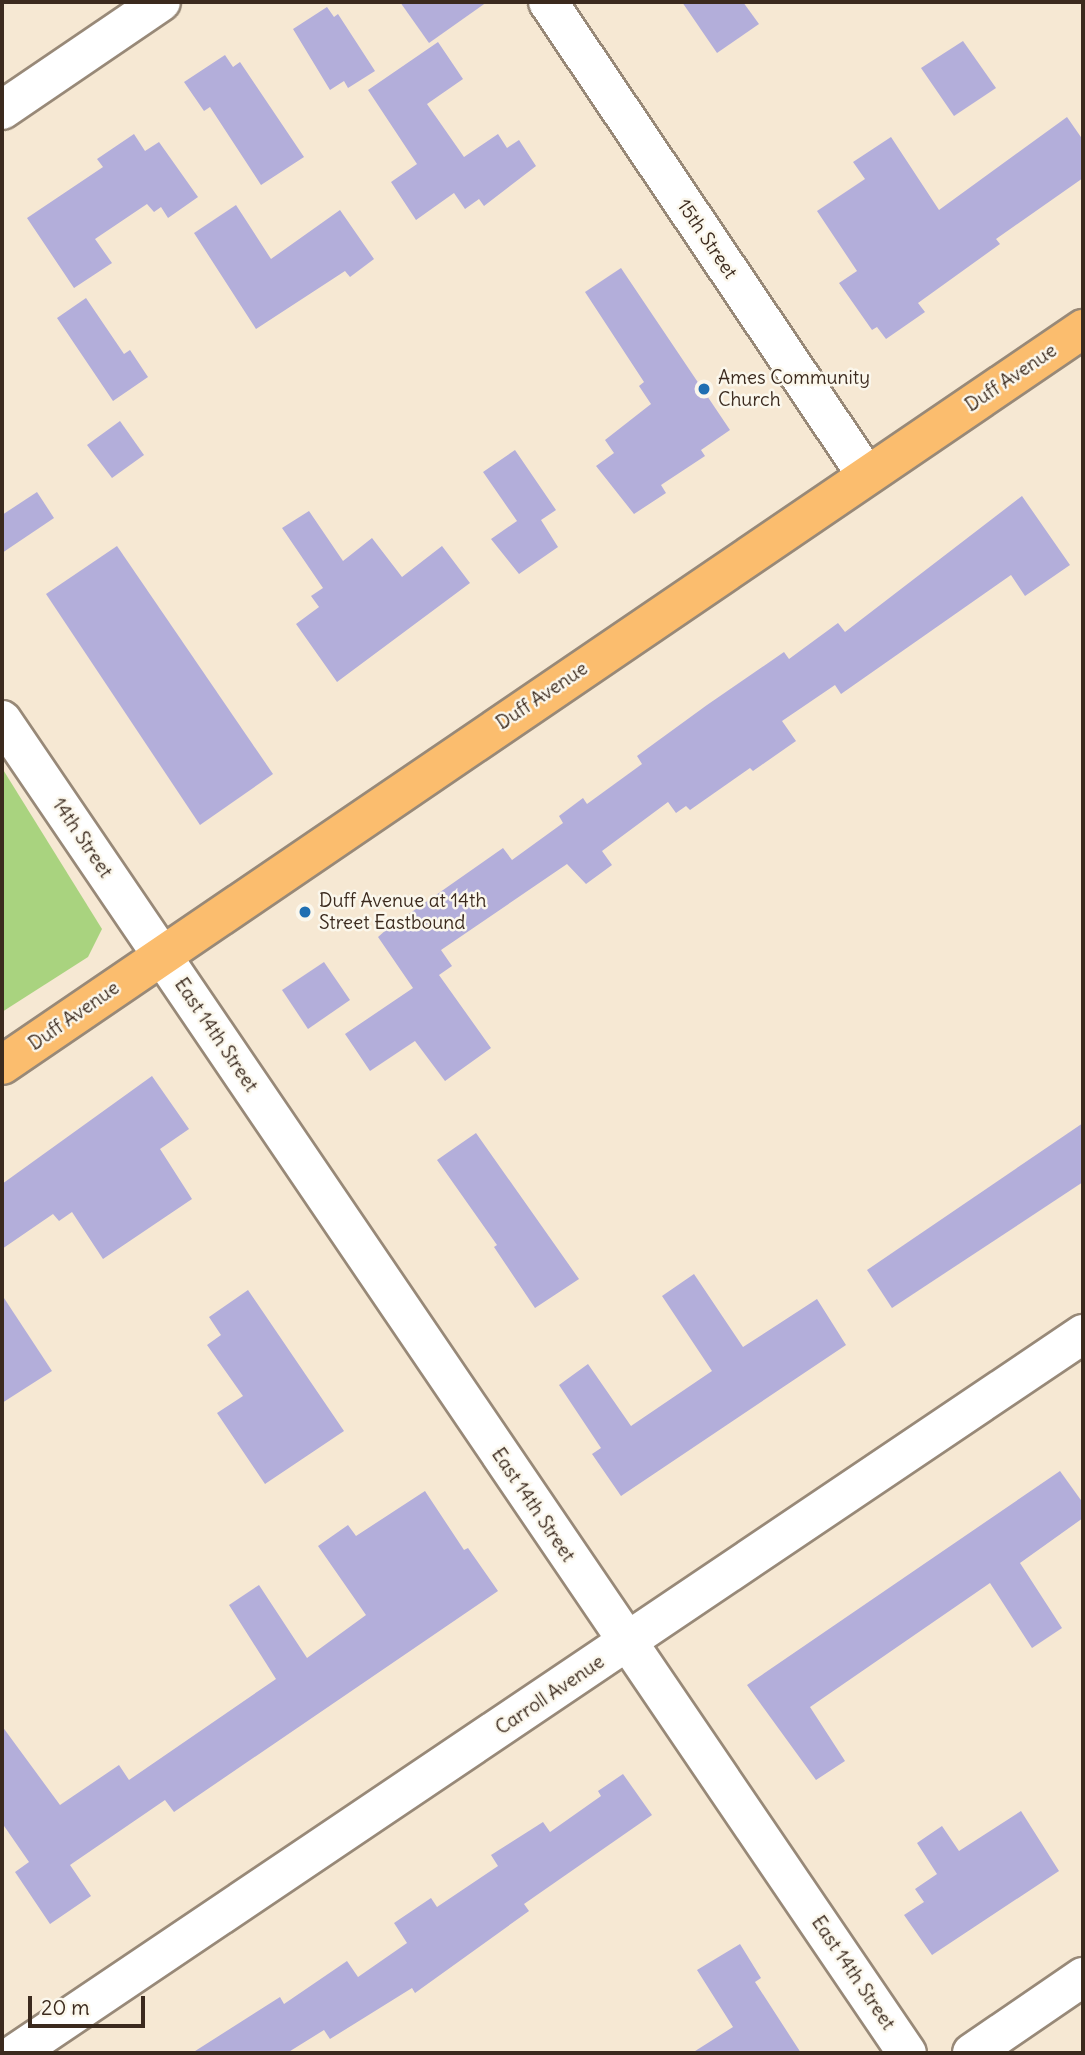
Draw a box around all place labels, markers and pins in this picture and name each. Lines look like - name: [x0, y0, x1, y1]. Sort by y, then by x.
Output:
- place label: Ames Community Church: [718, 367, 870, 411]
- marker: Ames Community Church: [696, 381, 712, 397]
- place label: Duff Avenue at 14th Street Eastbound: [319, 890, 486, 934]
- marker: Duff Avenue at 14th Street Eastbound: [297, 904, 313, 920]

